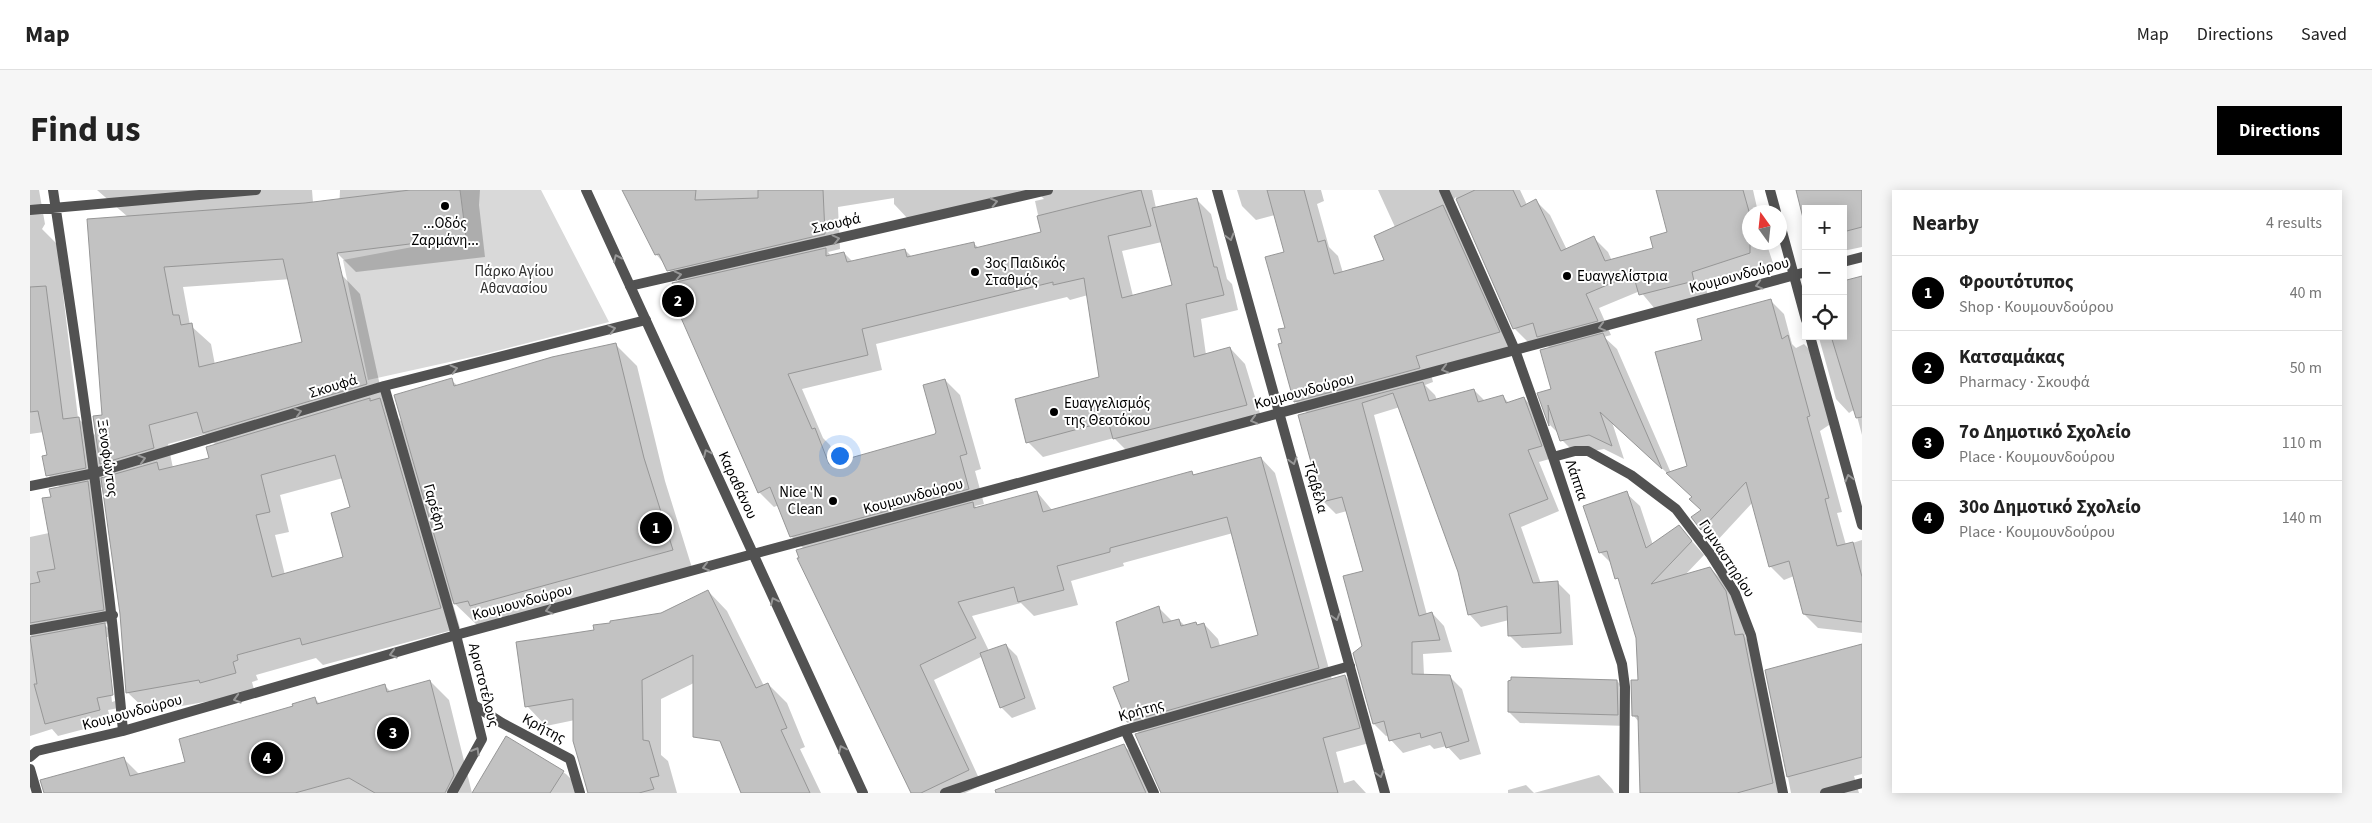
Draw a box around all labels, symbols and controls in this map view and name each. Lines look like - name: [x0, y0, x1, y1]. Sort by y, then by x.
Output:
- text: Map: [25, 17, 70, 52]
- text: Map: [2137, 22, 2169, 47]
- text: Directions: [2197, 22, 2273, 47]
- text: Saved: [2301, 22, 2347, 47]
- text: Find us: [30, 105, 140, 155]
- button: Directions: [2217, 106, 2342, 155]
- one-way arrow: [990, 197, 999, 208]
- marker: ...Οδός Ζαρμάνη...: [439, 200, 451, 212]
- north arrow: [1742, 205, 1787, 250]
- map controls: [1802, 205, 1847, 340]
- button: +: [1802, 205, 1847, 250]
- street label: Σκουφά: [810, 208, 863, 239]
- text: Nearby: [1912, 208, 1979, 238]
- text: 4 results: [2266, 212, 2322, 234]
- place label: ...Οδός Ζαρμάνη...: [411, 213, 479, 251]
- one-way arrow: [1225, 232, 1235, 241]
- one-way arrow: [832, 234, 840, 245]
- button: −: [1802, 250, 1847, 295]
- street label: Κουμουνδούρου: [1687, 252, 1791, 299]
- place label: 3ος Παιδικός Σταθμός: [985, 253, 1066, 291]
- one-way arrow: [613, 254, 623, 263]
- park label: Πάρκο Αγίου Αθανασίου: [474, 261, 554, 299]
- marker: 3ος Παιδικός Σταθμός: [969, 266, 981, 278]
- place label: Ευαγγελίστρια: [1577, 266, 1668, 287]
- text: Φρουτότυπος: [1959, 269, 2073, 296]
- one-way arrow: [673, 270, 682, 281]
- marker: Ευαγγελίστρια: [1561, 270, 1573, 282]
- one-way arrow: [1754, 279, 1763, 290]
- pin: 2: [662, 282, 694, 320]
- text: 1: [1924, 282, 1932, 304]
- text: 40 m: [2290, 282, 2322, 304]
- button: locate: [1802, 295, 1847, 340]
- text: Shop · Κουμουνδούρου: [1959, 296, 2114, 318]
- one-way arrow: [1597, 321, 1606, 332]
- one-way arrow: [607, 324, 616, 335]
- text: Κατσαμάκας: [1959, 344, 2065, 371]
- text: 2: [1924, 357, 1932, 379]
- text: 50 m: [2290, 357, 2322, 379]
- one-way arrow: [1440, 363, 1449, 374]
- one-way arrow: [450, 364, 459, 375]
- street label: Κουμουνδούρου: [1252, 368, 1356, 415]
- street label: Σκουφά: [306, 369, 360, 404]
- text: Pharmacy · Σκουφά: [1959, 371, 2090, 393]
- place label: Ευαγγελισμός της Θεοτόκου: [1064, 393, 1151, 431]
- marker: Ευαγγελισμός της Θεοτόκου: [1048, 406, 1060, 418]
- one-way arrow: [293, 408, 301, 418]
- one-way arrow: [1250, 414, 1258, 425]
- street label: Ξενοφώντος: [92, 418, 123, 499]
- text: 7ο Δημοτικό Σχολείο: [1959, 419, 2131, 446]
- text: 3: [1924, 432, 1932, 454]
- text: 110 m: [2282, 432, 2322, 454]
- your location: [827, 443, 853, 469]
- text: Place · Κουμουνδούρου: [1959, 446, 2115, 468]
- street label: Καραθάνου: [713, 448, 762, 522]
- one-way arrow: [702, 449, 713, 458]
- one-way arrow: [137, 454, 146, 464]
- one-way arrow: [1287, 456, 1298, 465]
- street label: Λάππα: [1560, 457, 1593, 504]
- street label: Τζαβέλα: [1298, 459, 1333, 516]
- street label: Κουμουνδούρου: [861, 473, 965, 520]
- one-way arrow: [1844, 474, 1855, 483]
- street label: Γαρέφη: [418, 481, 451, 533]
- place label: Nice 'N Clean: [779, 482, 823, 520]
- text: 30ο Δημοτικό Σχολείο: [1959, 494, 2141, 521]
- marker: Nice 'N Clean: [827, 495, 839, 507]
- text: 4: [1924, 507, 1932, 529]
- text: 140 m: [2282, 507, 2322, 529]
- pin: 1: [640, 509, 672, 547]
- street label: Γυμναστηρίου: [1694, 515, 1760, 601]
- text: Place · Κουμουνδούρου: [1959, 521, 2115, 543]
- one-way arrow: [702, 562, 711, 572]
- street label: Κουμουνδούρου: [470, 579, 574, 626]
- one-way arrow: [770, 597, 781, 606]
- one-way arrow: [546, 605, 554, 615]
- one-way arrow: [1331, 613, 1341, 621]
- street label: Αριστοτέλους: [463, 641, 504, 730]
- one-way arrow: [389, 648, 397, 658]
- street label: Κουμουνδούρου: [80, 689, 184, 736]
- one-way arrow: [233, 693, 241, 703]
- street label: Κρήτης: [1116, 694, 1167, 727]
- street label: Κρήτης: [518, 708, 570, 749]
- pin: 3: [377, 714, 409, 752]
- pin: 4: [251, 739, 283, 777]
- one-way arrow: [838, 745, 849, 754]
- one-way arrow: [469, 747, 479, 756]
- one-way arrow: [1374, 770, 1384, 778]

